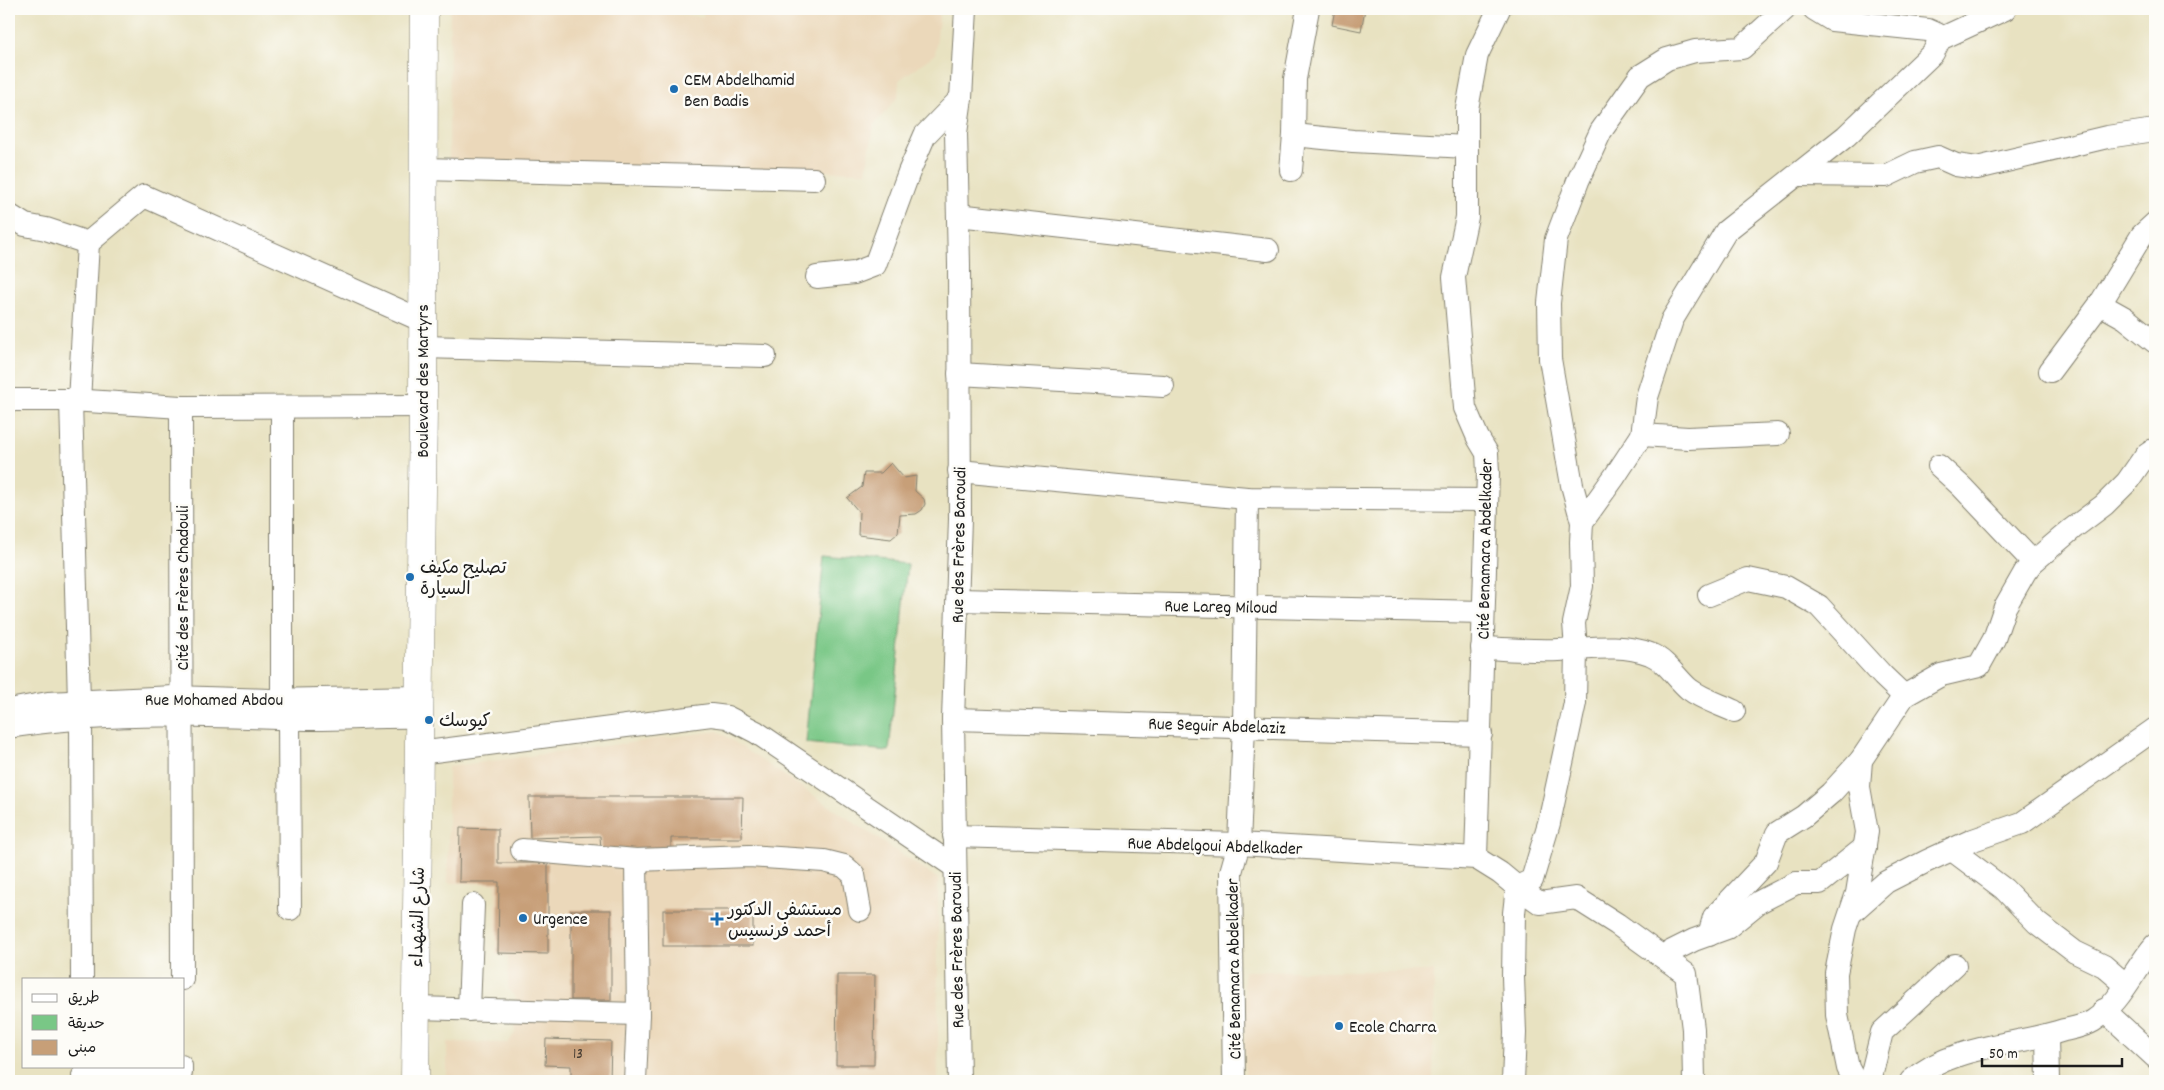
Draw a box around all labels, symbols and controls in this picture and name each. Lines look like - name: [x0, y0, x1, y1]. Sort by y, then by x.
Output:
- place label: CEM Abdelhamid Ben Badis: [684, 69, 795, 115]
- marker: CEM Abdelhamid Ben Badis: [668, 83, 680, 95]
- street label: Boulevard des Martyrs: [412, 304, 437, 458]
- street label: Cité Benamara Abdelkader: [1472, 458, 1501, 640]
- street label: Rue des Frères Baroudi: [947, 467, 974, 624]
- street label: Cité des Frères Chadouli: [172, 506, 197, 670]
- place label: تصليح مكيف السيارة: [420, 557, 507, 603]
- marker: تصليح مكيف السيارة: [404, 571, 416, 583]
- street label: Rue Lareg Miloud: [1164, 595, 1278, 622]
- street label: Rue Mohamed Abdou: [145, 689, 283, 714]
- place label: كيوسك: [439, 710, 491, 735]
- street label: Rue Seguir Abdelaziz: [1148, 713, 1286, 742]
- marker: كيوسك: [423, 714, 435, 726]
- street label: Rue Abdelgoui Abdelkader: [1127, 832, 1303, 863]
- street label: شارع الشهداء: [406, 866, 433, 968]
- street label: Rue des Frères Baroudi: [945, 871, 972, 1028]
- street label: Cité Benamara Abdelkader: [1221, 878, 1250, 1060]
- place label: مستشفى الدكتور أحمد فرنسيس: [726, 899, 842, 945]
- place label: Urgence: [533, 908, 588, 933]
- marker: Urgence: [517, 912, 529, 924]
- marker: مستشفى الدكتور أحمد فرنسيس: [710, 912, 724, 926]
- legend: [22, 978, 185, 1068]
- text: طريق: [68, 988, 100, 1010]
- text: حديقة: [68, 1014, 105, 1036]
- place label: Ecole Charra: [1349, 1016, 1437, 1041]
- marker: Ecole Charra: [1333, 1020, 1345, 1032]
- scale bar: [1982, 1035, 2122, 1067]
- text: مبنى: [68, 1038, 96, 1060]
- house number: 13: [573, 1044, 583, 1066]
- text: 50 m: [1989, 1044, 2018, 1066]

